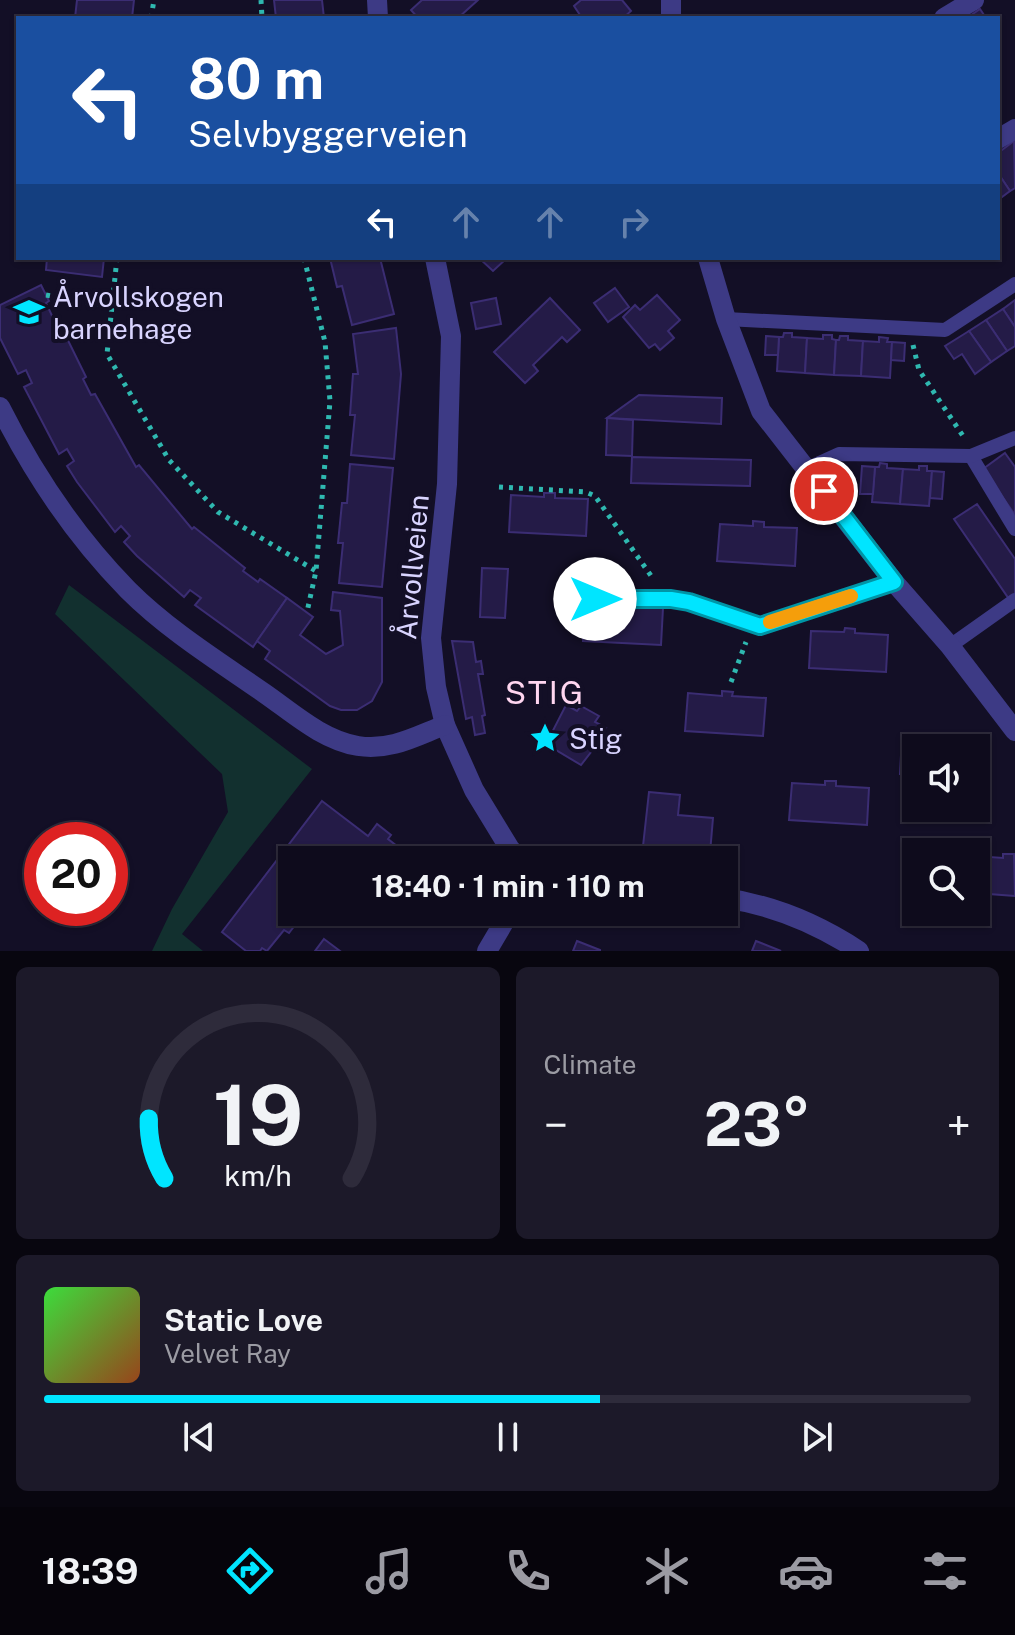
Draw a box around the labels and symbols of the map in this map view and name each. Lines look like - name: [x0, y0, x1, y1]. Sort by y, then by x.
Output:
- place label: Årvollskogen barnehage: [53, 278, 224, 345]
- school or university icon: Årvollskogen barnehage: [12, 295, 46, 329]
- pin: [790, 457, 858, 525]
- street label: Årvollveien: [387, 493, 435, 641]
- position arrow: [553, 557, 637, 641]
- district label: STIG: [505, 674, 585, 711]
- place icon: Stig: [528, 721, 562, 755]
- place label: Stig: [569, 722, 622, 755]
- speed limit sign: 20: [24, 822, 128, 926]

